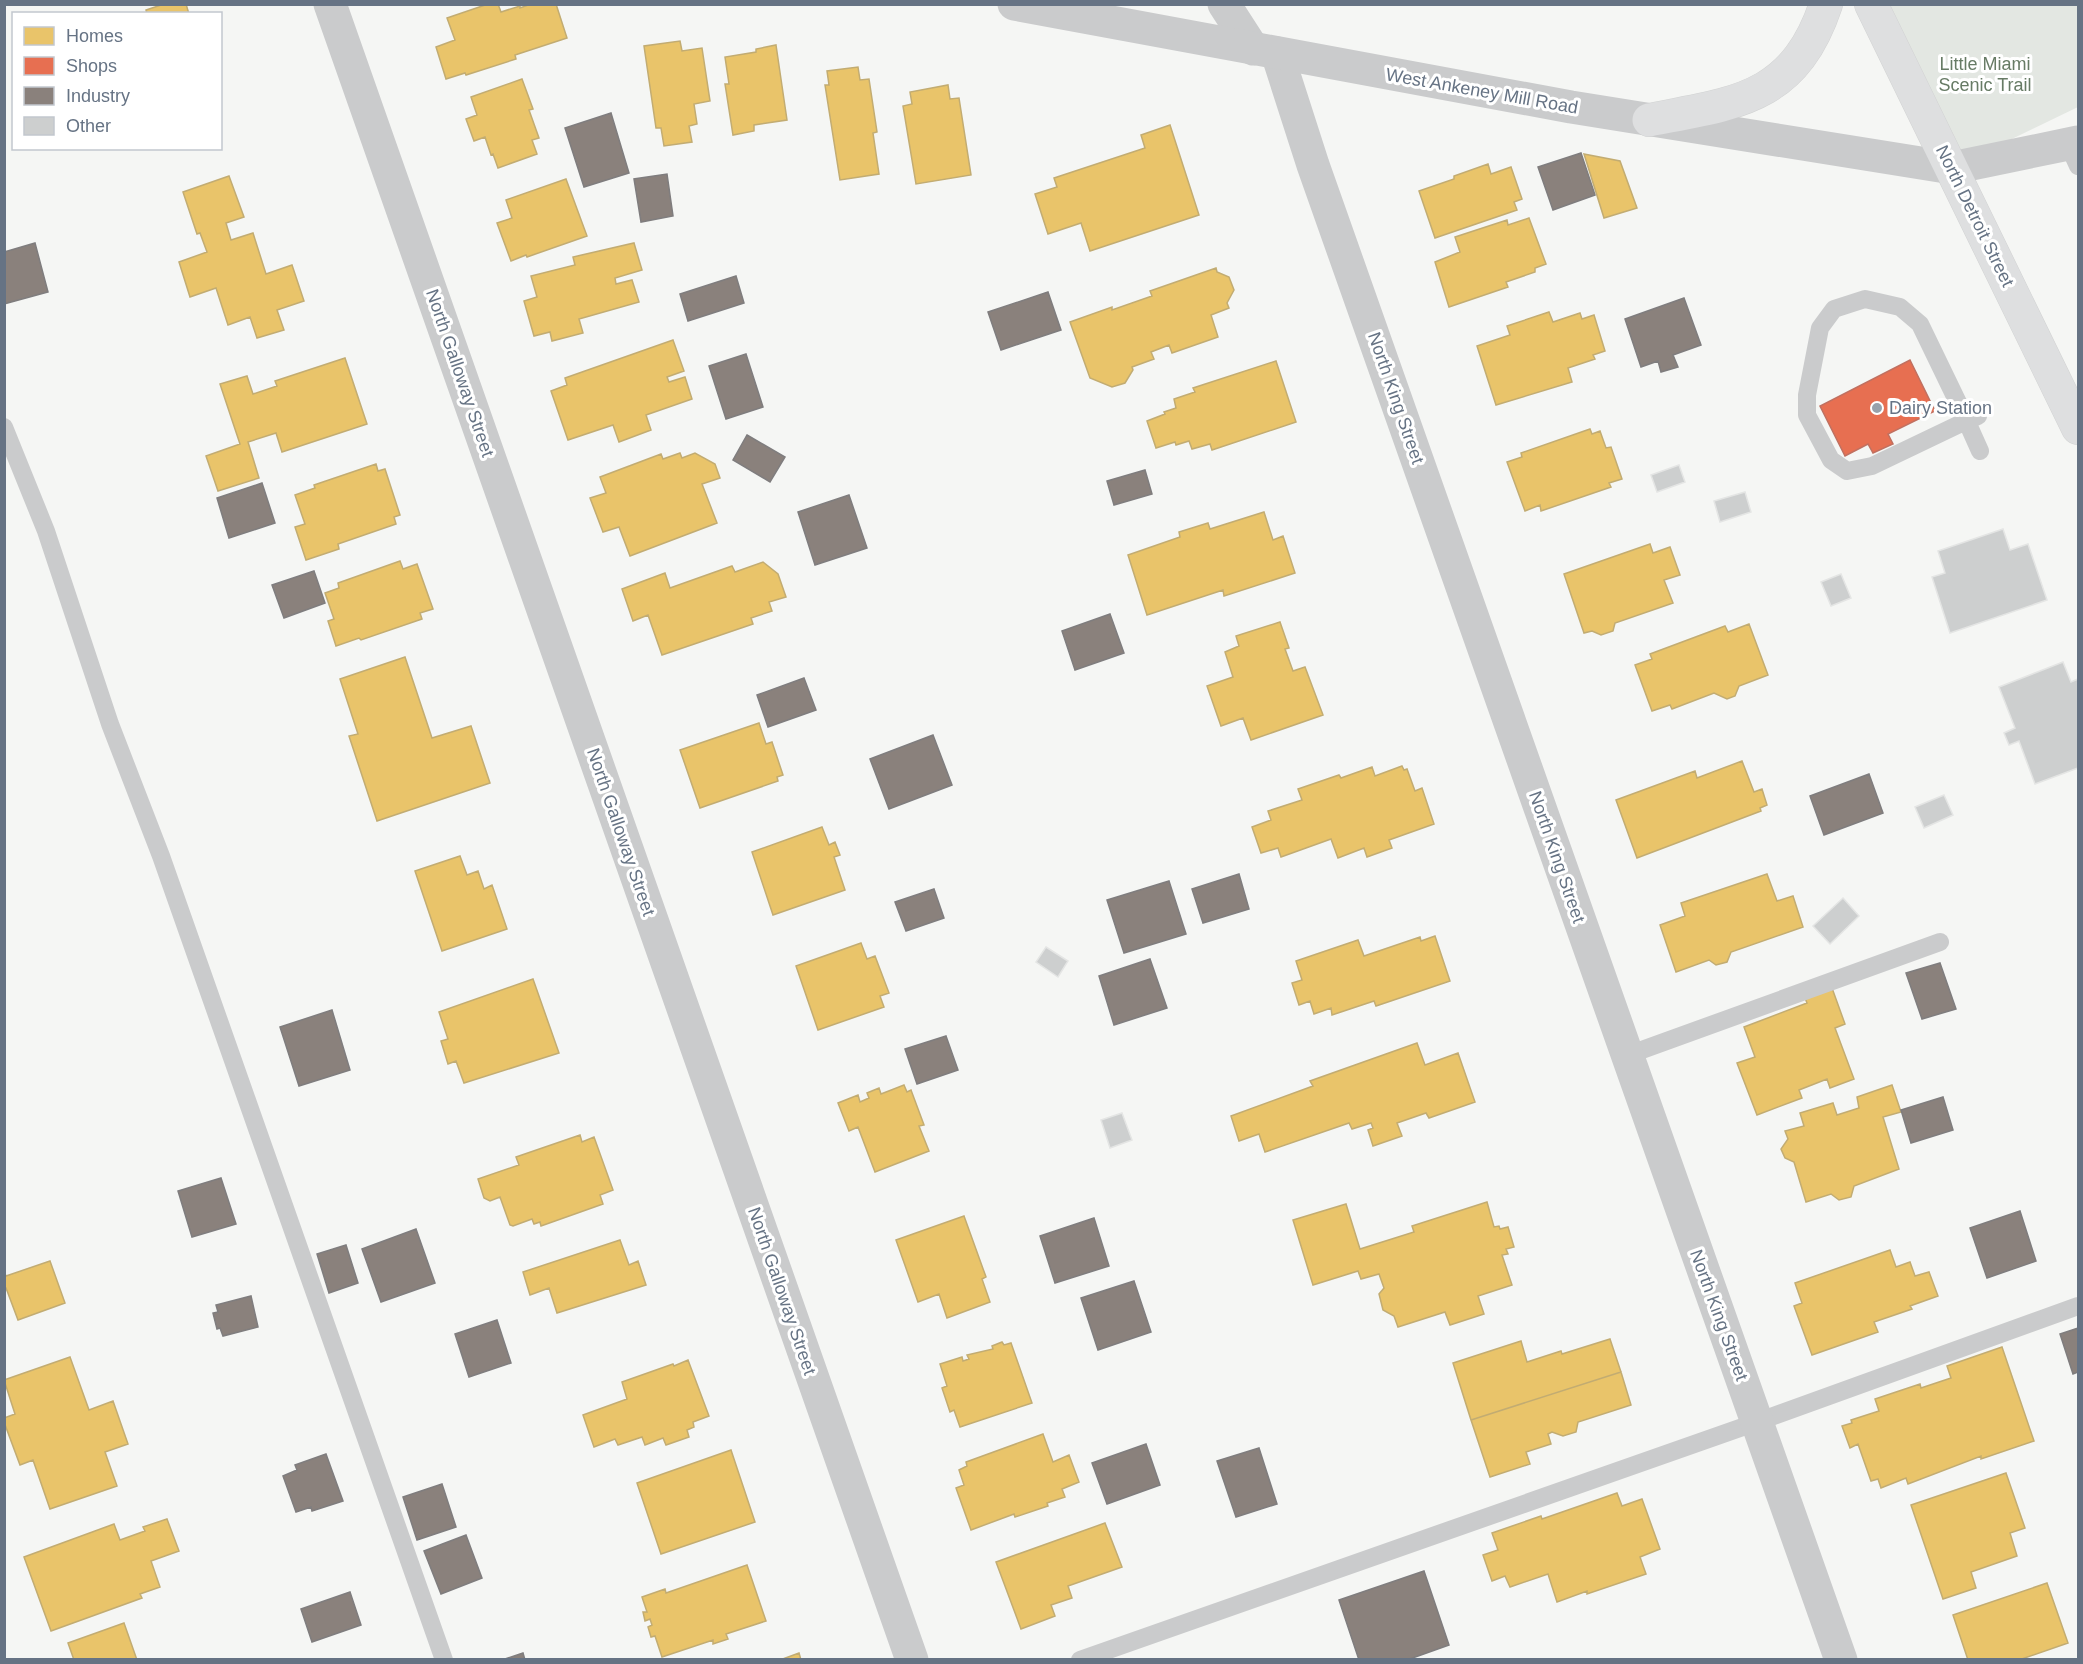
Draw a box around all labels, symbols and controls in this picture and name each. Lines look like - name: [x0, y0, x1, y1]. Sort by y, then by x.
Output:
- legend: [12, 12, 222, 150]
- text: Homes: [66, 26, 123, 46]
- park label: Little Miami Scenic Trail: [1938, 54, 2032, 95]
- text: Shops: [66, 56, 117, 76]
- street label: West Ankeney Mill Road: [1384, 64, 1580, 118]
- text: Industry: [66, 86, 130, 106]
- text: Other: [66, 116, 111, 136]
- street label: North Detroit Street: [1932, 142, 2018, 290]
- street label: North Galloway Street: [422, 287, 498, 459]
- street label: North King Street: [1364, 329, 1428, 467]
- place label: Dairy Station: [1889, 398, 1992, 418]
- marker: Dairy Station: [1870, 401, 1884, 415]
- street label: North Galloway Street: [583, 746, 659, 918]
- street label: North King Street: [1525, 788, 1589, 926]
- street label: North Galloway Street: [744, 1205, 820, 1377]
- street label: North King Street: [1686, 1247, 1752, 1383]

